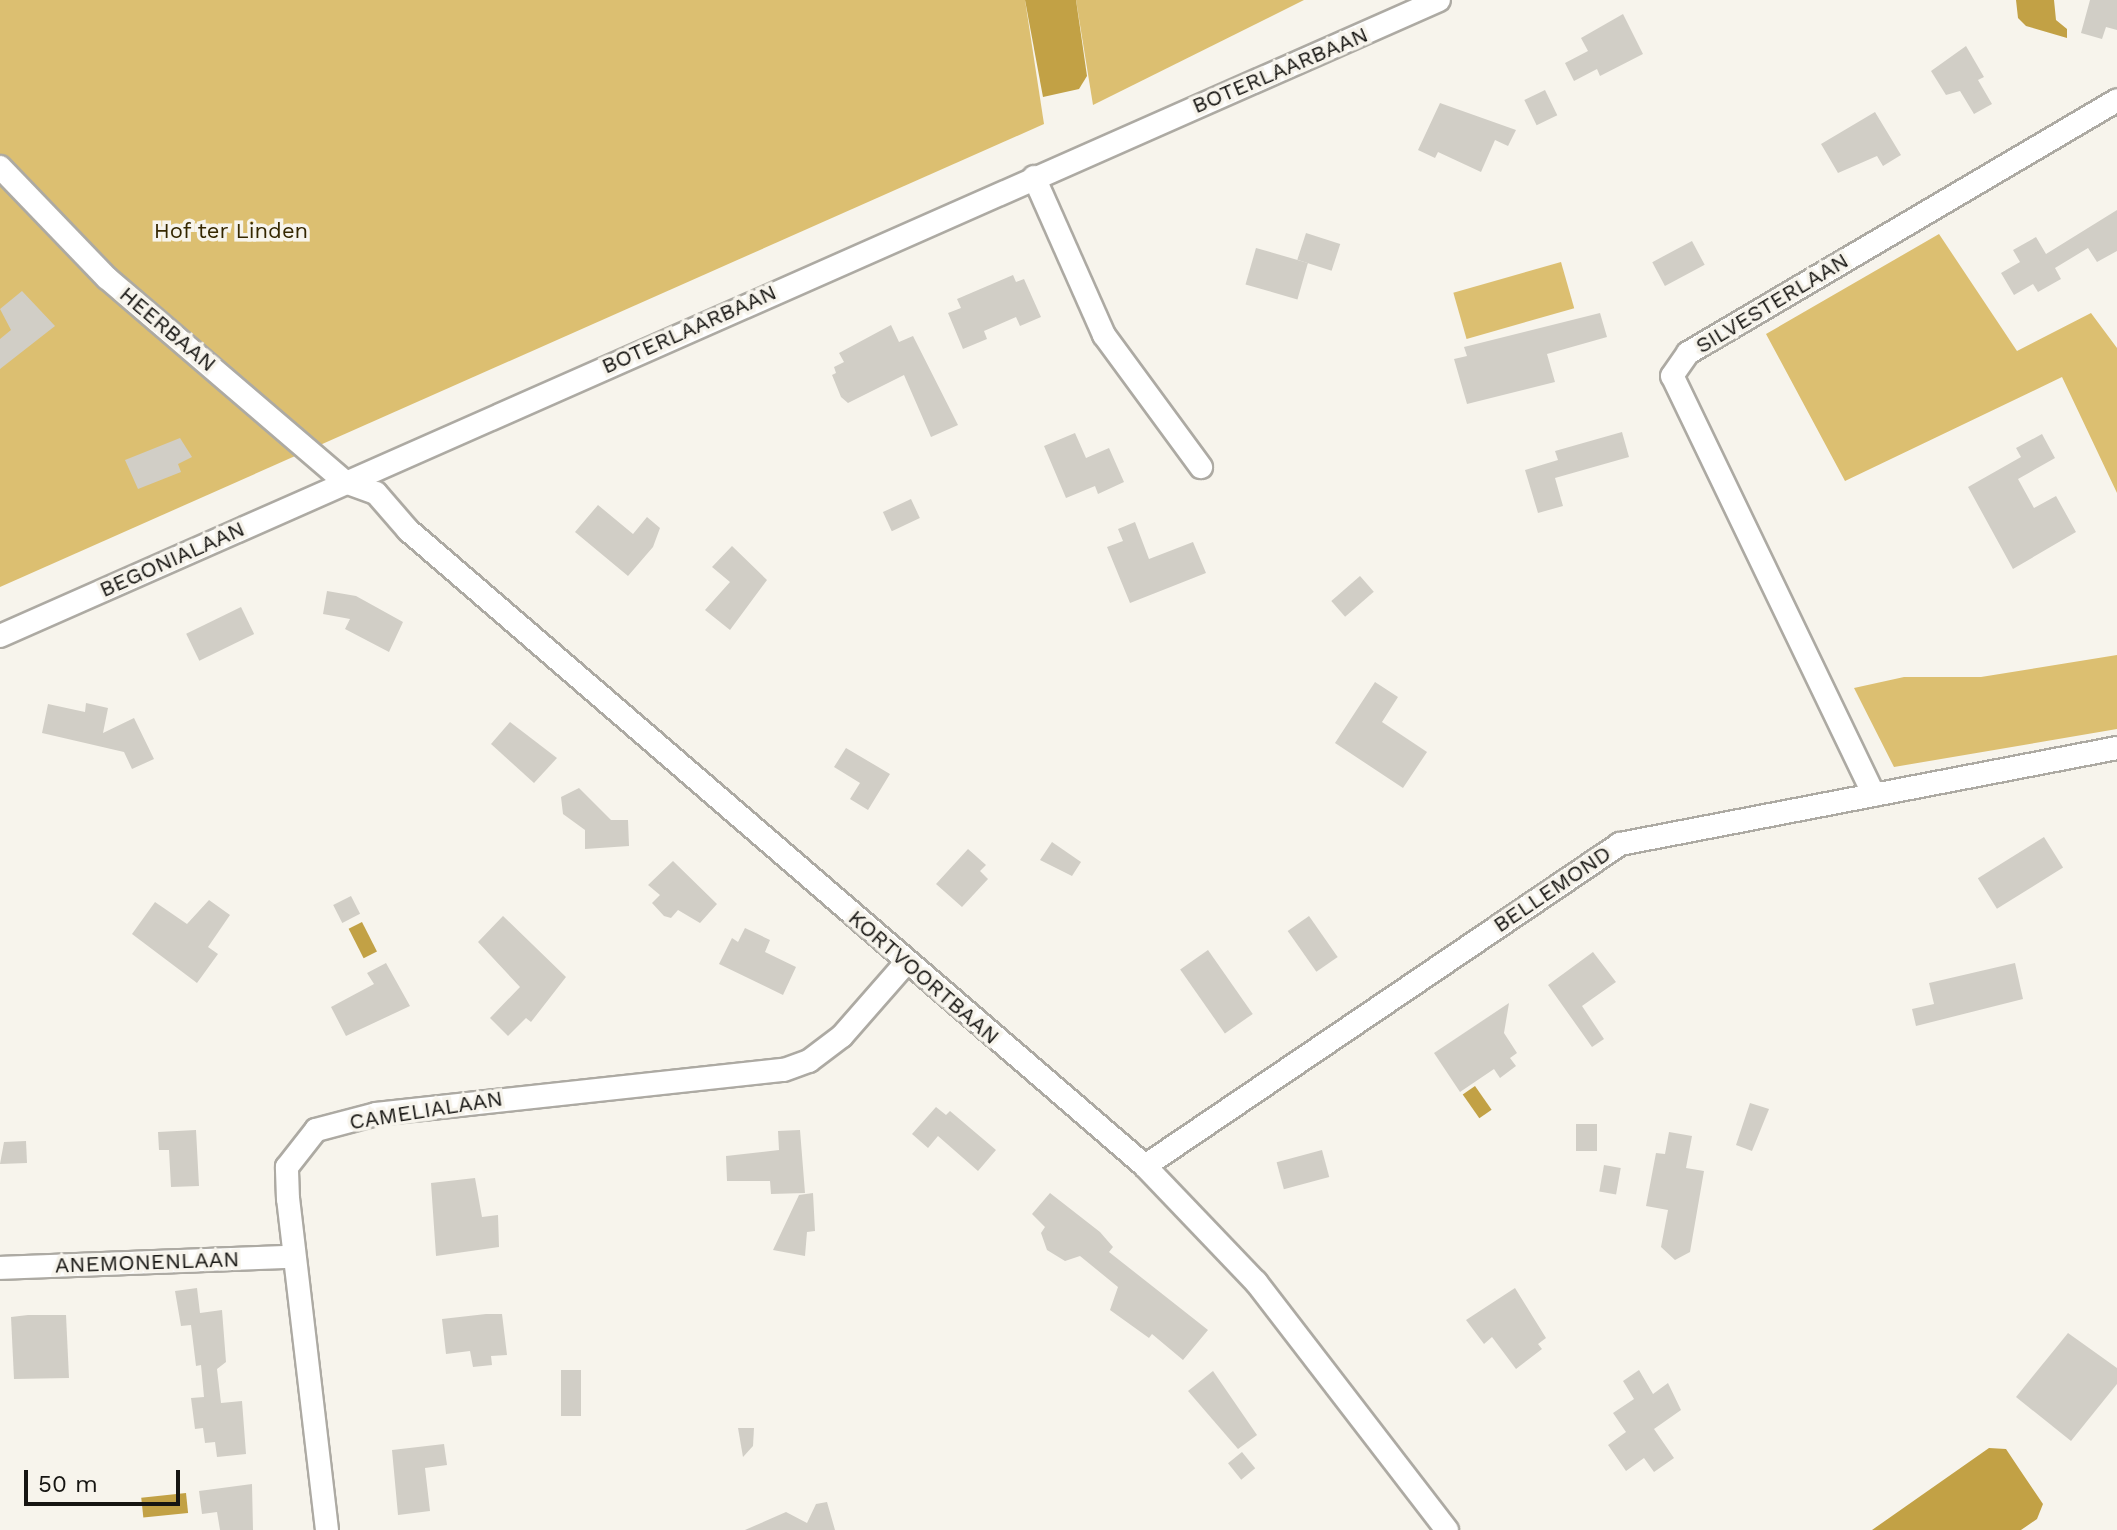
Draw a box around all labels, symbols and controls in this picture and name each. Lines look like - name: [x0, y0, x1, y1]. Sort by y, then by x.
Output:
- street label: BOTERLAARBAAN: [1188, 21, 1372, 119]
- park label: Hof ter Linden: [153, 218, 309, 244]
- street label: SILVESTERLAAN: [1691, 247, 1853, 359]
- street label: BOTERLAARBAAN: [598, 279, 780, 379]
- street label: HEERBAAN: [114, 281, 222, 377]
- street label: BEGONIALAAN: [95, 515, 249, 603]
- street label: BELLEMOND: [1488, 840, 1616, 938]
- street label: KORTVOORTBAAN: [843, 904, 1005, 1050]
- street label: CAMELIALAAN: [347, 1085, 505, 1135]
- street label: ANEMONENLAAN: [54, 1246, 240, 1278]
- scale bar: [28, 1454, 184, 1504]
- text: 50 m: [38, 1470, 98, 1498]

